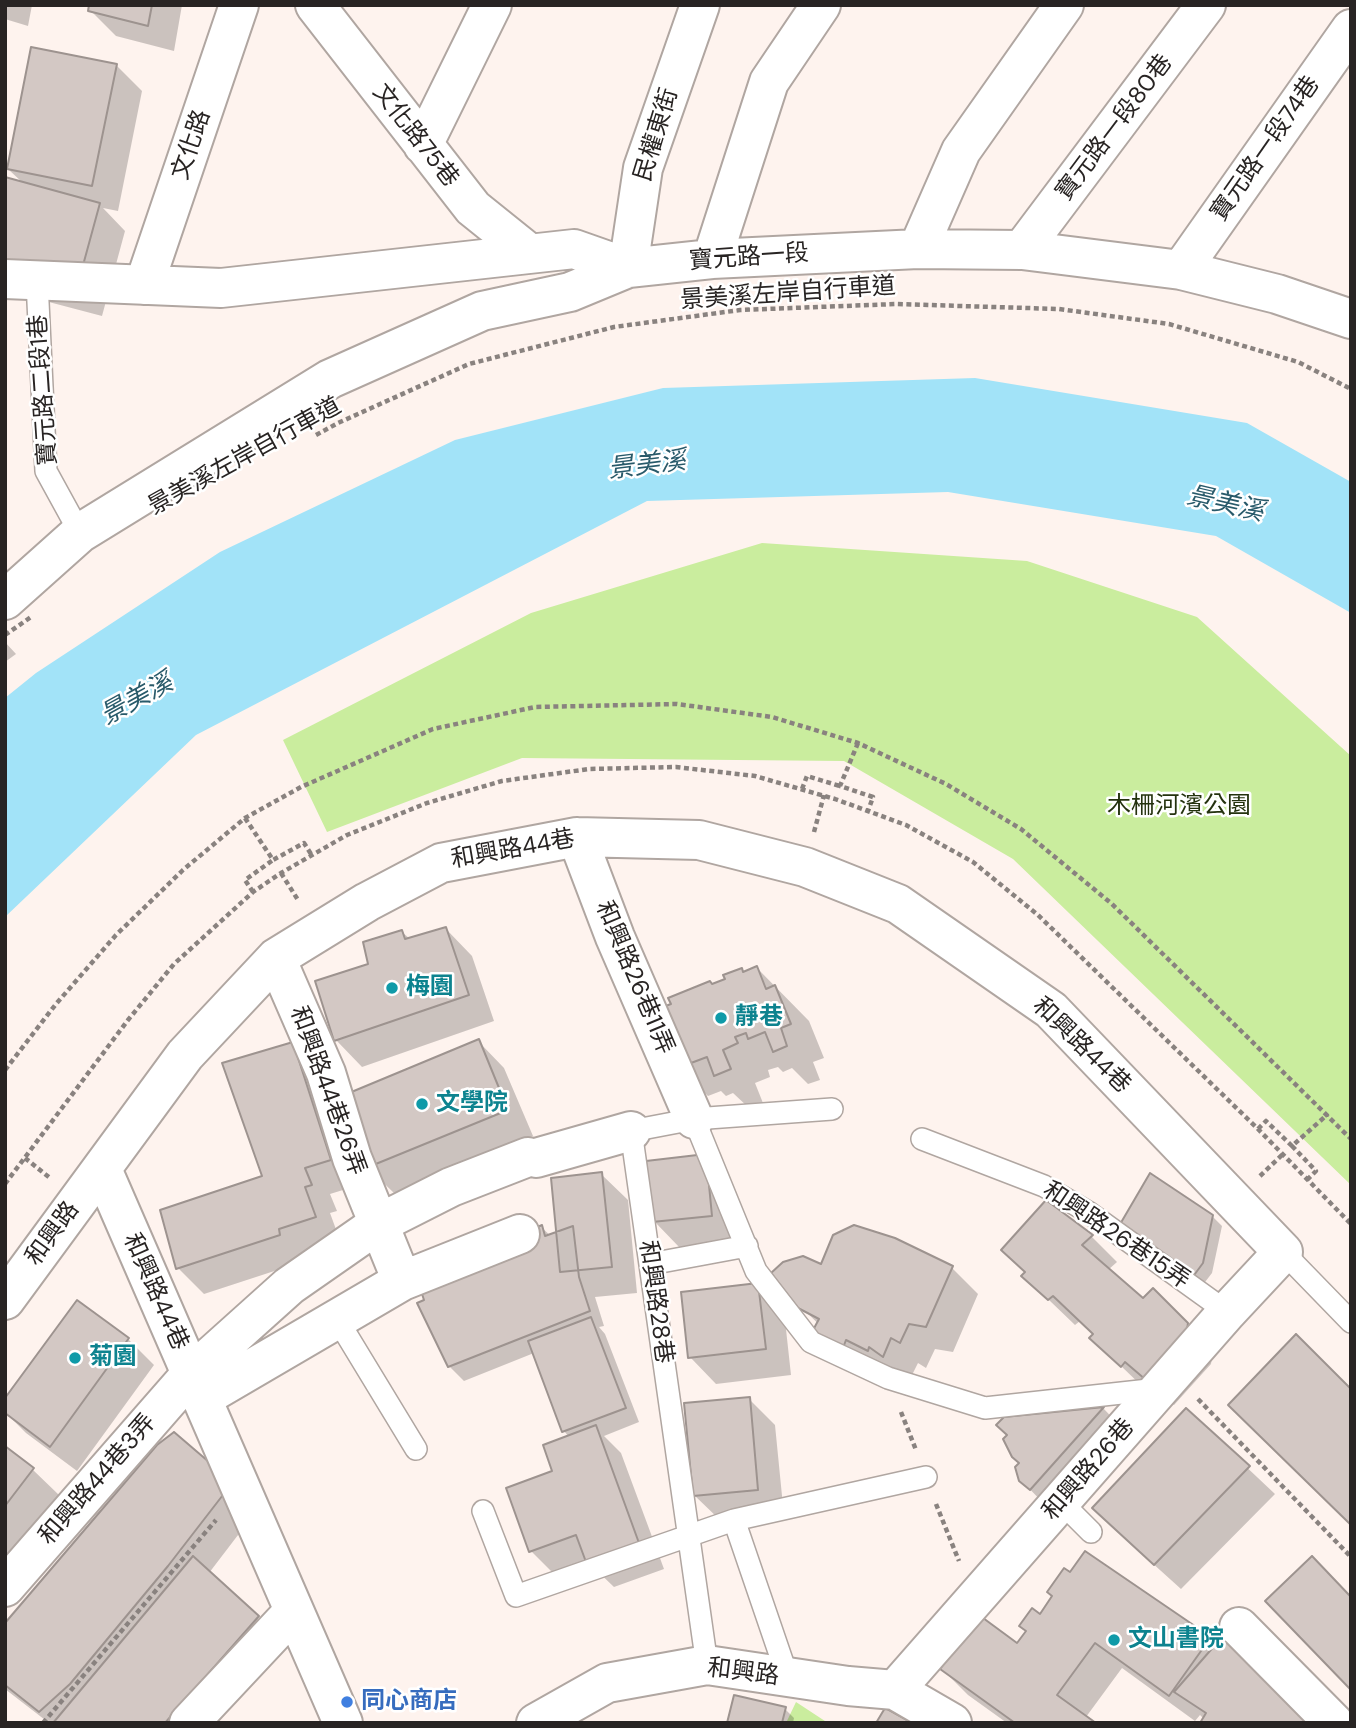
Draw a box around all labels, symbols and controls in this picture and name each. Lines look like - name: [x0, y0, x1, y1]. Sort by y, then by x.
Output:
- street label: 寶元路一段80巷: [1051, 49, 1179, 207]
- street label: 寶元路一段74巷: [1205, 71, 1327, 227]
- street label: 文化路75巷: [366, 79, 464, 193]
- street label: 民權東街: [629, 85, 685, 185]
- street label: 文化路: [167, 106, 217, 184]
- street label: 寶元路一段: [688, 239, 810, 277]
- street label: 景美溪左岸自行車道: [679, 272, 897, 316]
- street label: 寶元路二段1巷: [24, 313, 64, 467]
- street label: 景美溪左岸自行車道: [144, 392, 346, 522]
- water label: 景美溪: [606, 446, 688, 486]
- water label: 景美溪: [1183, 481, 1267, 529]
- water label: 景美溪: [95, 667, 179, 733]
- park label: 木柵河濱公園: [1107, 793, 1251, 821]
- street label: 和興路44巷: [449, 825, 577, 875]
- street label: 和興路26巷11弄: [589, 897, 679, 1059]
- place label: 梅園: [406, 974, 454, 1002]
- marker: 梅園: [384, 980, 400, 996]
- street label: 和興路44巷: [1026, 992, 1136, 1100]
- street label: 和興路44巷26弄: [283, 1002, 371, 1180]
- place label: 靜巷: [735, 1004, 783, 1032]
- marker: 靜巷: [713, 1010, 729, 1026]
- place label: 文學院: [436, 1090, 508, 1118]
- marker: 文學院: [414, 1096, 430, 1112]
- street label: 和興路26巷15弄: [1037, 1176, 1195, 1296]
- street label: 和興路: [20, 1196, 86, 1272]
- street label: 和興路44巷: [116, 1229, 194, 1355]
- street label: 和興路28巷: [632, 1239, 678, 1365]
- place label: 菊園: [89, 1344, 137, 1372]
- marker: 菊園: [67, 1350, 83, 1366]
- street label: 和興路44巷3弄: [34, 1409, 162, 1551]
- street label: 和興路26巷: [1037, 1413, 1141, 1527]
- place label: 文山書院: [1128, 1626, 1224, 1654]
- marker: 文山書院: [1106, 1632, 1122, 1648]
- street label: 和興路: [706, 1654, 780, 1692]
- place label: 同心商店: [361, 1688, 457, 1716]
- marker: 同心商店: [339, 1694, 355, 1710]

